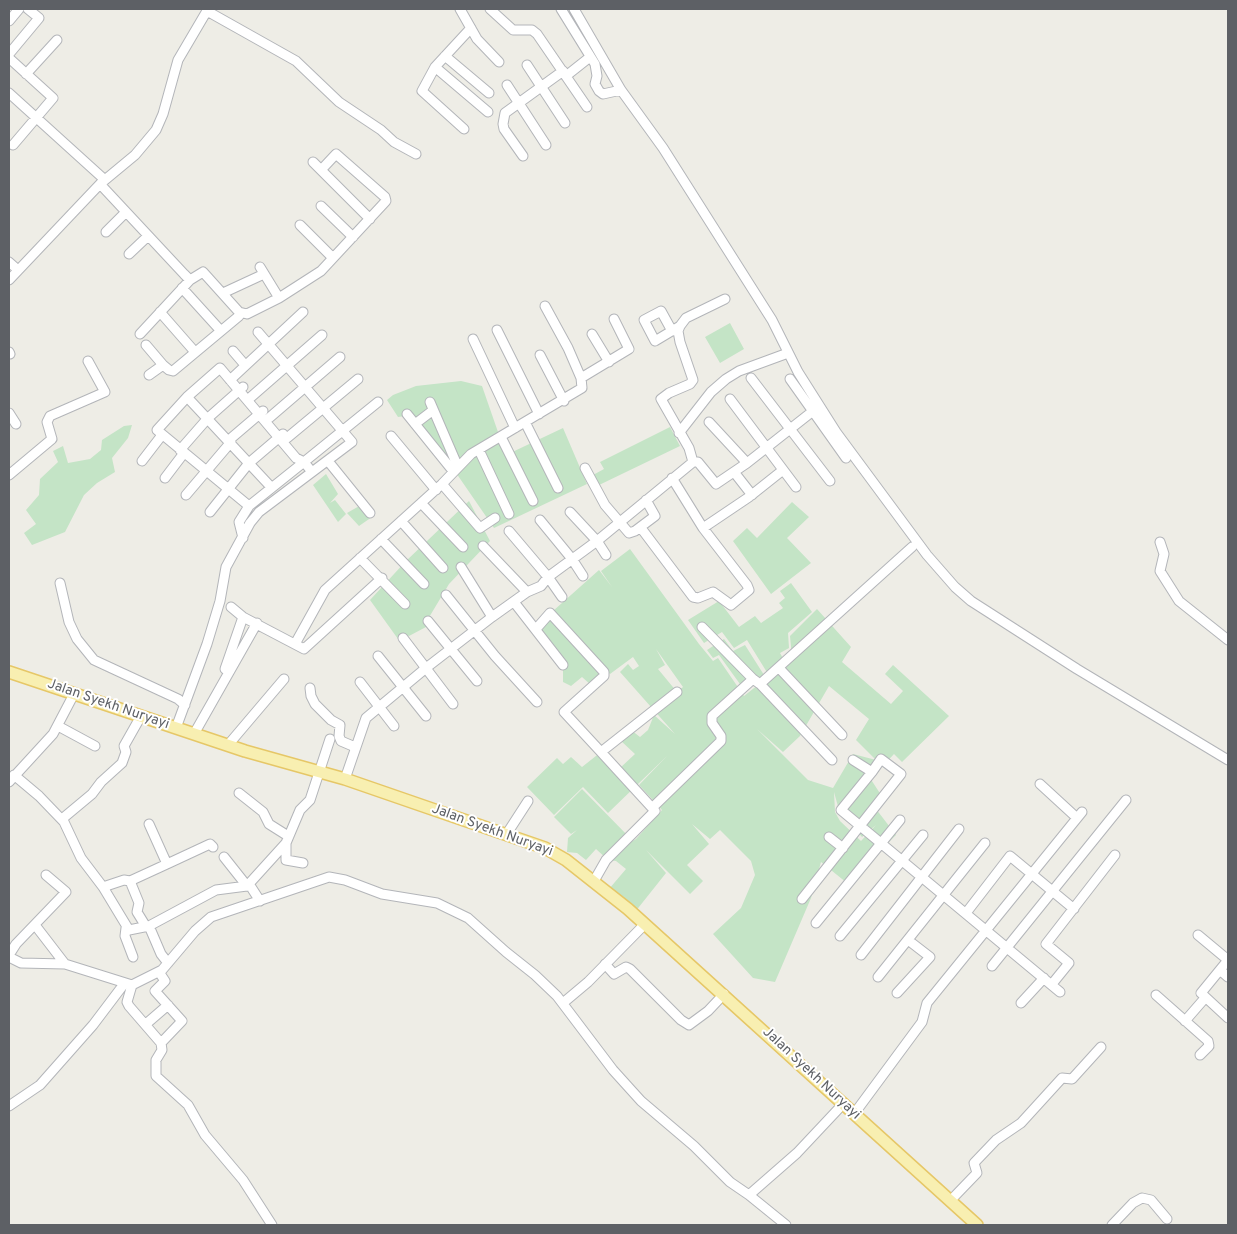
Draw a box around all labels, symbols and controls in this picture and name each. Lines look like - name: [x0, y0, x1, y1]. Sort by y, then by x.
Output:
- street label: Jalan Syekh Nuryayi: [45, 676, 171, 734]
- street label: Jalan Syekh Nuryayi: [429, 801, 555, 861]
- street label: Jalan Syekh Nuryayi: [759, 1024, 863, 1124]

